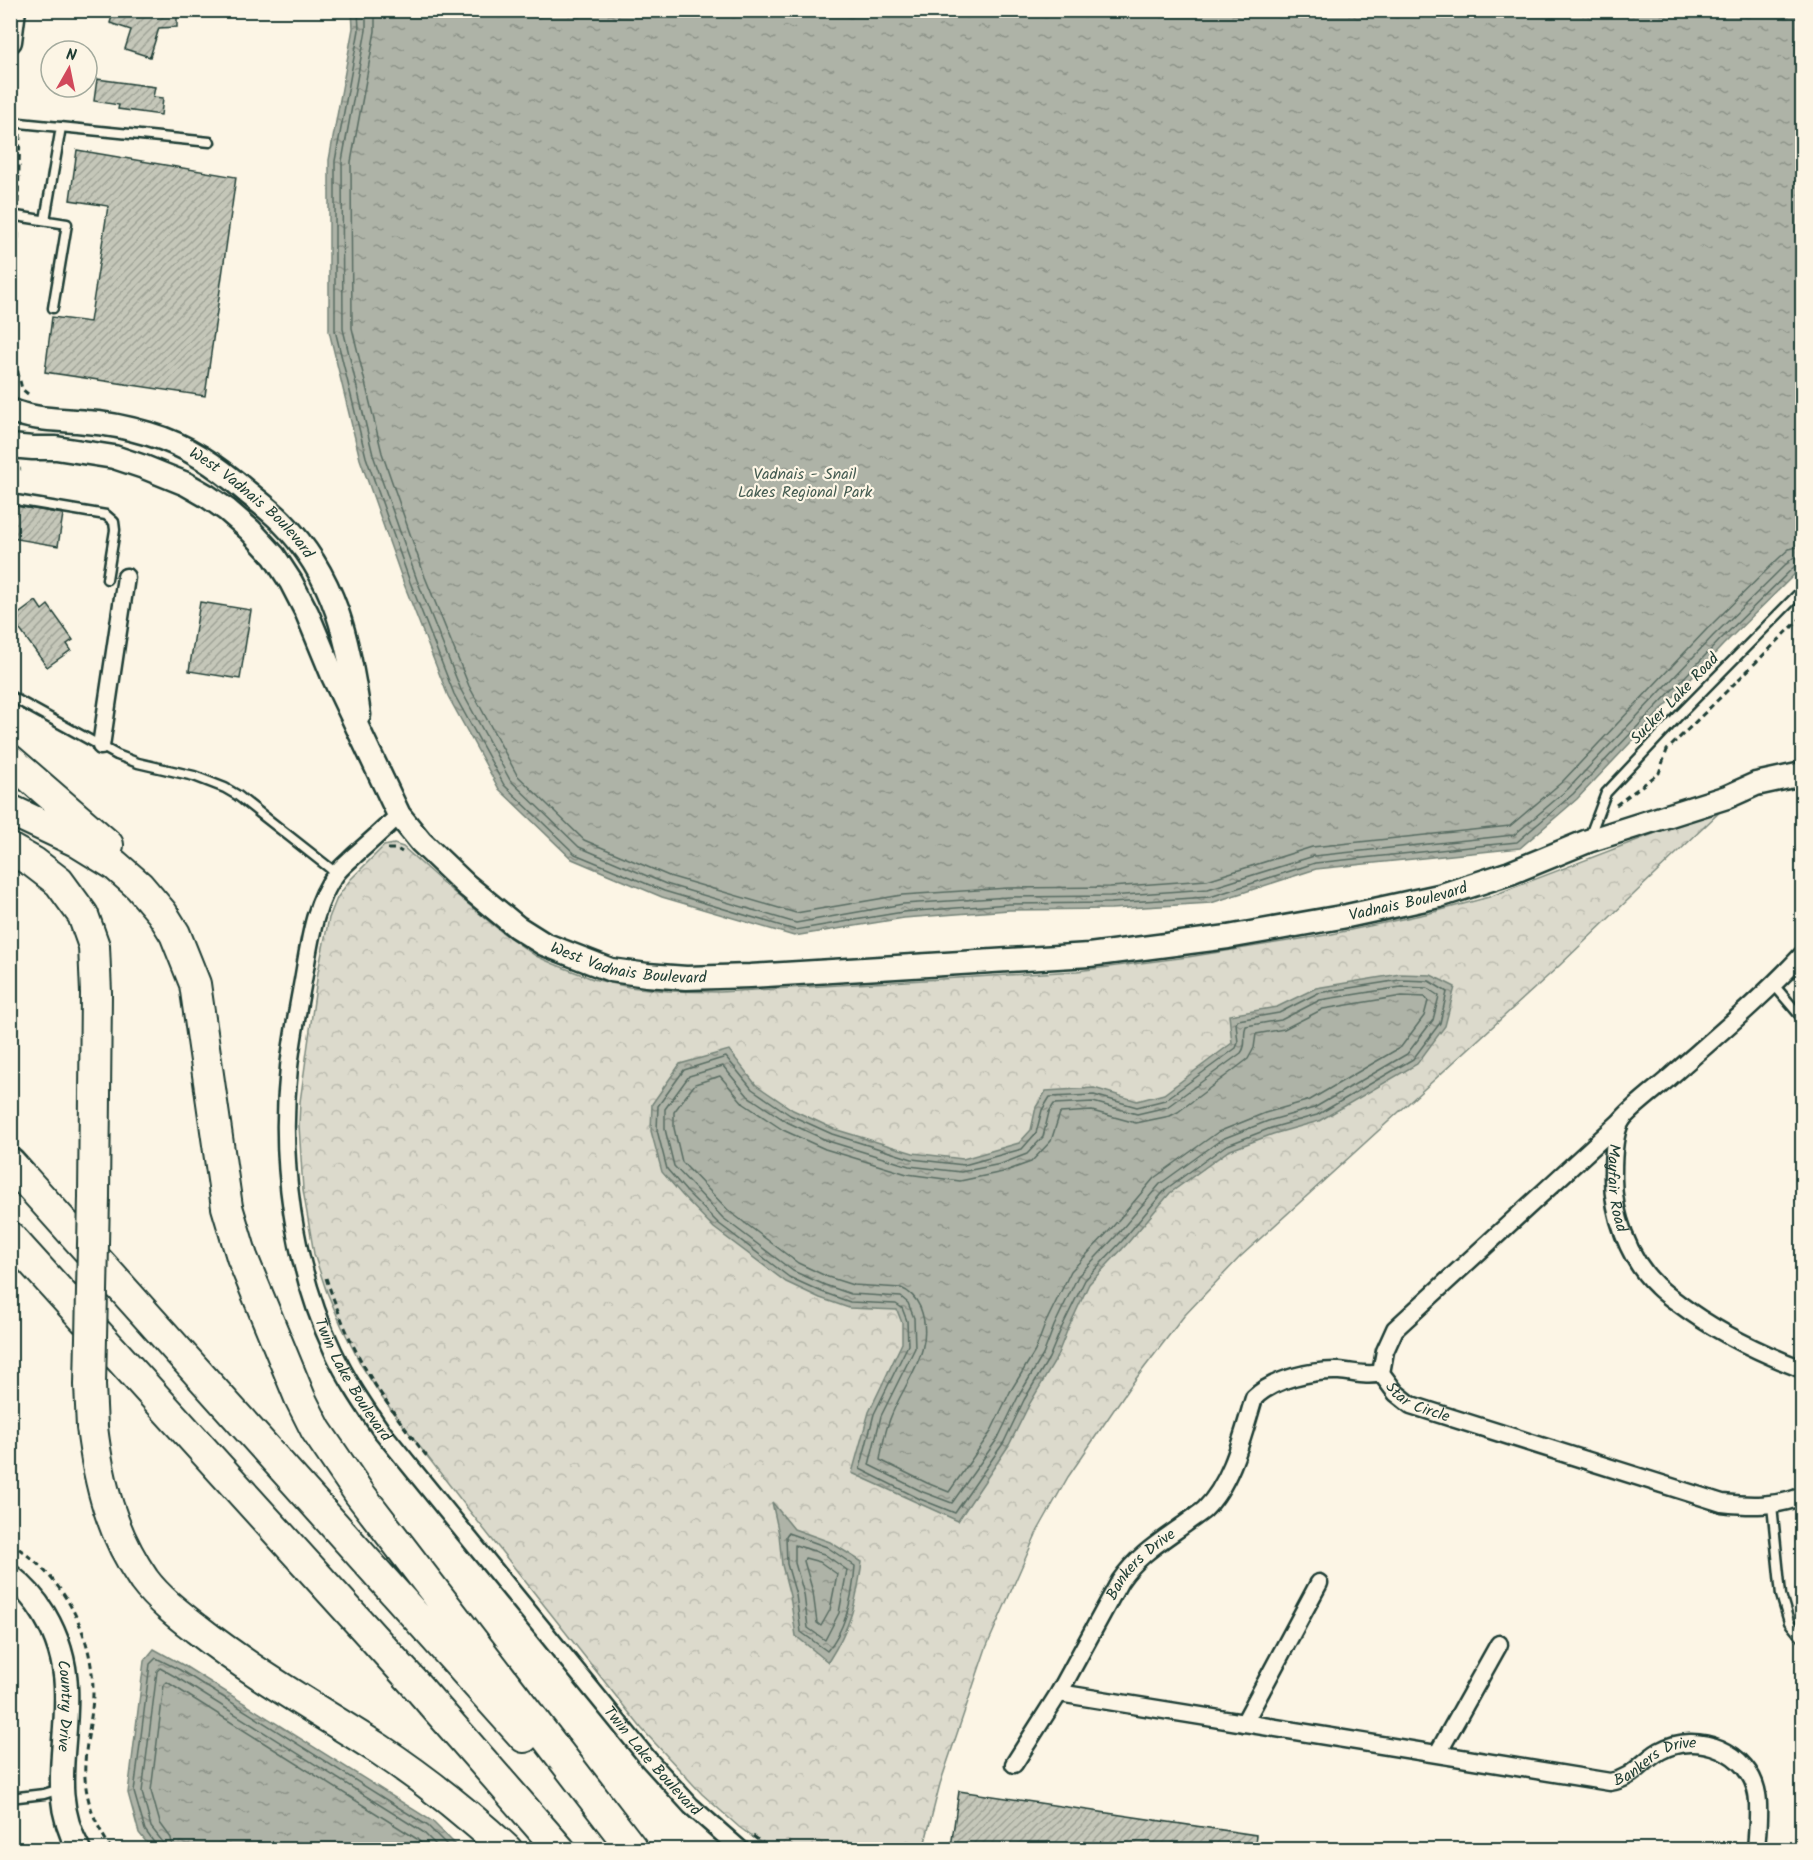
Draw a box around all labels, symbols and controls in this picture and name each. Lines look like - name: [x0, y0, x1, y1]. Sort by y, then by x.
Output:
- north arrow: [39, 39, 99, 99]
- text: N: [64, 43, 78, 69]
- street label: West Vadnais Boulevard: [185, 441, 321, 564]
- park label: Vadnais - Snail Lakes Regional Park: [738, 462, 873, 505]
- street label: Sucker Lake Road: [1625, 647, 1726, 751]
- street label: Vadnais Boulevard: [1347, 875, 1472, 928]
- street label: West Vadnais Boulevard: [547, 935, 708, 991]
- street label: Mayfair Road: [1600, 1143, 1635, 1236]
- street label: Twin Lake Boulevard: [308, 1314, 399, 1448]
- street label: Star Circle: [1379, 1376, 1453, 1429]
- street label: Bankers Drive: [1099, 1522, 1181, 1605]
- street label: Country Drive: [50, 1658, 79, 1753]
- street label: Twin Lake Boulevard: [597, 1700, 708, 1823]
- street label: Bankers Drive: [1610, 1730, 1697, 1793]

